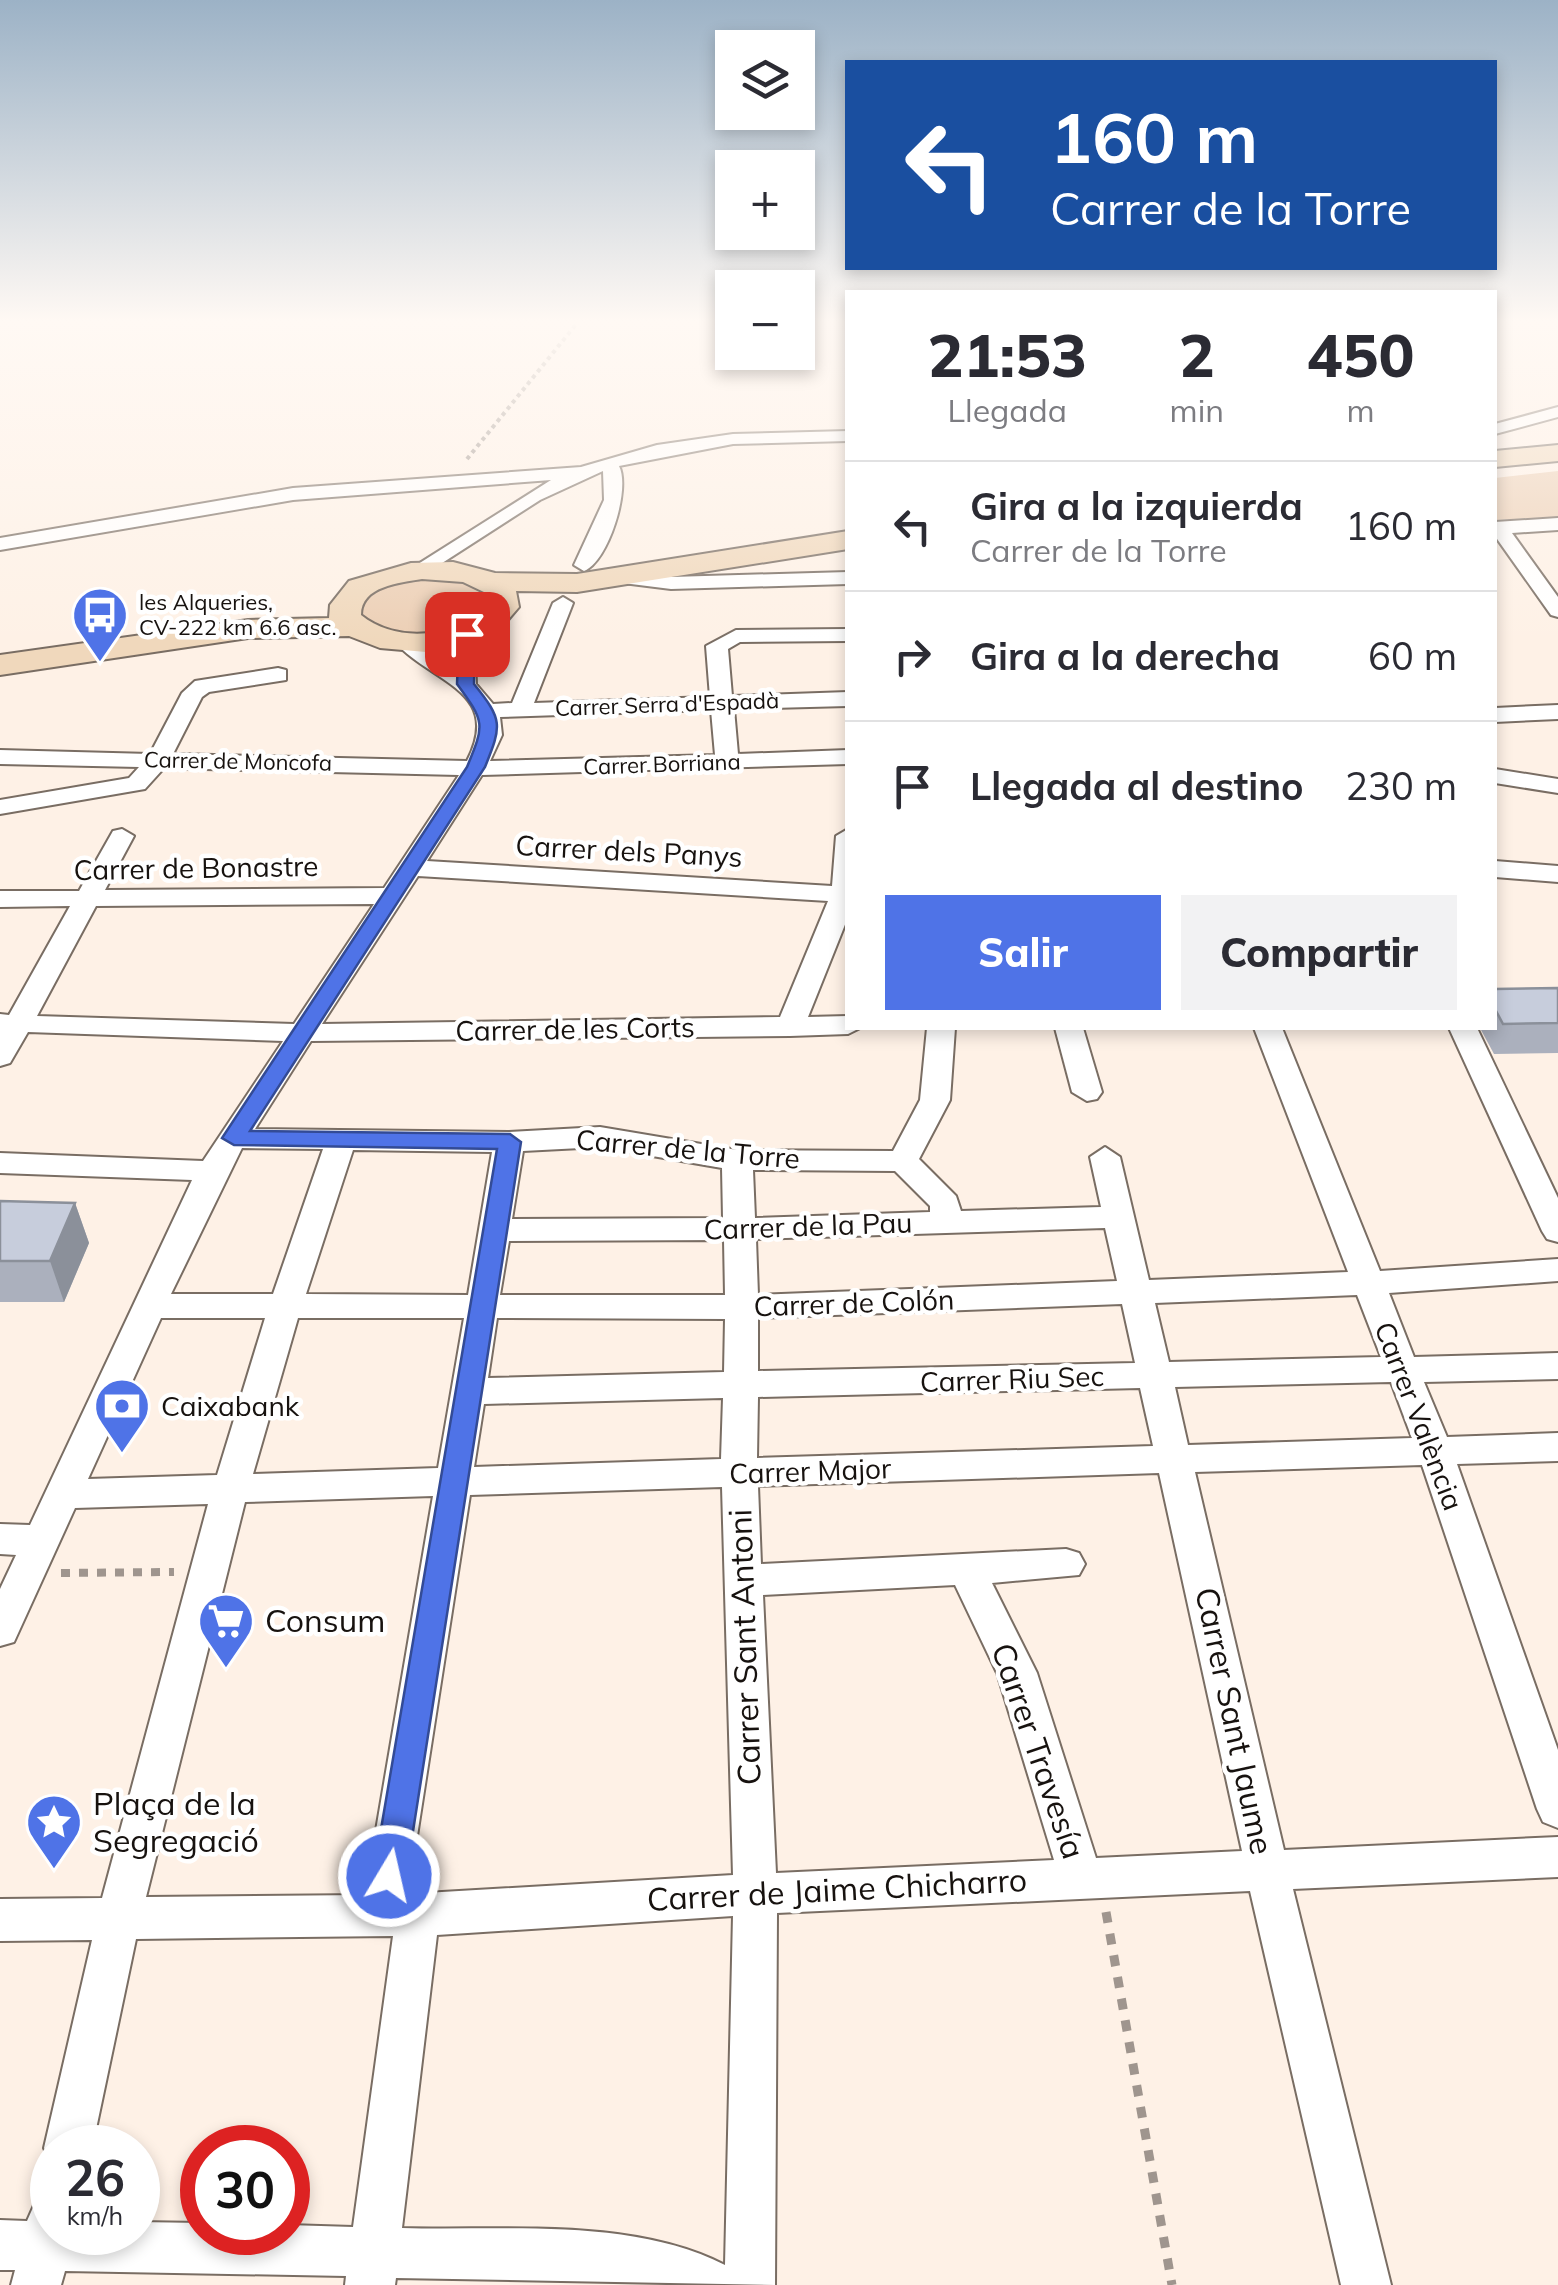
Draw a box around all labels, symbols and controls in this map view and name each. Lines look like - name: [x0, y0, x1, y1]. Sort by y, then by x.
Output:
- map controls: [715, 30, 815, 370]
- button: layers: [715, 30, 815, 130]
- text: 160 m: [1050, 93, 1258, 181]
- icon: left: [885, 100, 1015, 230]
- button: +: [715, 150, 815, 250]
- text: Carrer de la Torre: [1050, 180, 1411, 236]
- button: −: [715, 270, 815, 370]
- text: 21:53: [927, 317, 1087, 392]
- text: 2: [1179, 317, 1215, 392]
- text: 450: [1306, 317, 1414, 392]
- text: Llegada: [948, 390, 1067, 430]
- text: min: [1170, 390, 1224, 430]
- text: m: [1346, 390, 1375, 430]
- text: Gira a la izquierda: [970, 482, 1303, 530]
- icon: left: [885, 499, 940, 554]
- text: 160 m: [1345, 502, 1457, 550]
- text: Carrer de la Torre: [970, 530, 1227, 570]
- bus stop icon: les Alqueries, CV-222 km 6.6 asc.: [70, 585, 130, 664]
- place label: les Alqueries, CV-222 km 6.6 asc.: [139, 588, 337, 641]
- pin: [425, 592, 510, 677]
- icon: arrive: [440, 607, 495, 662]
- icon: right: [885, 629, 940, 684]
- text: Gira a la derecha: [970, 632, 1280, 680]
- text: 60 m: [1368, 632, 1457, 680]
- street label: Carrer Serra d'Espadà: [554, 686, 780, 722]
- street label: Carrer de Moncofa: [144, 745, 332, 777]
- street label: Carrer Borriana: [583, 747, 741, 781]
- icon: arrive: [885, 759, 940, 814]
- text: Llegada al destino: [970, 762, 1304, 810]
- text: 230 m: [1345, 762, 1457, 810]
- street label: Carrer dels Panys: [515, 827, 743, 874]
- street label: Carrer de Bonastre: [73, 848, 319, 887]
- button: Salir: [885, 895, 1161, 1010]
- button: Compartir: [1181, 895, 1457, 1010]
- street label: Carrer de les Corts: [455, 1009, 695, 1048]
- street label: Carrer de la Torre: [575, 1121, 801, 1176]
- street label: Carrer de la Pau: [703, 1204, 913, 1247]
- street label: Carrer de Colón: [753, 1282, 955, 1323]
- street label: Carrer València: [1368, 1317, 1471, 1515]
- street label: Carrer Riu Sec: [919, 1358, 1105, 1399]
- bank icon: Caixabank: [92, 1376, 152, 1455]
- place label: Caixabank: [161, 1388, 300, 1423]
- street label: Carrer Major: [728, 1450, 892, 1491]
- street label: Carrer Sant Antoni: [719, 1508, 769, 1786]
- street label: Carrer Sant Jaume: [1187, 1584, 1283, 1858]
- supermarket icon: Consum: [196, 1591, 256, 1670]
- place label: Consum: [265, 1600, 385, 1640]
- street label: Carrer Travesía: [983, 1638, 1095, 1864]
- place label: Plaça de la Segregació: [93, 1783, 259, 1860]
- place icon: Plaça de la Segregació: [24, 1792, 84, 1871]
- position arrow: [337, 1824, 441, 1928]
- street label: Carrer de Jaime Chicharro: [646, 1859, 1028, 1919]
- speed limit sign: 30: [180, 2125, 310, 2255]
- text: 26: [65, 2146, 125, 2209]
- text: km/h: [67, 2200, 123, 2231]

